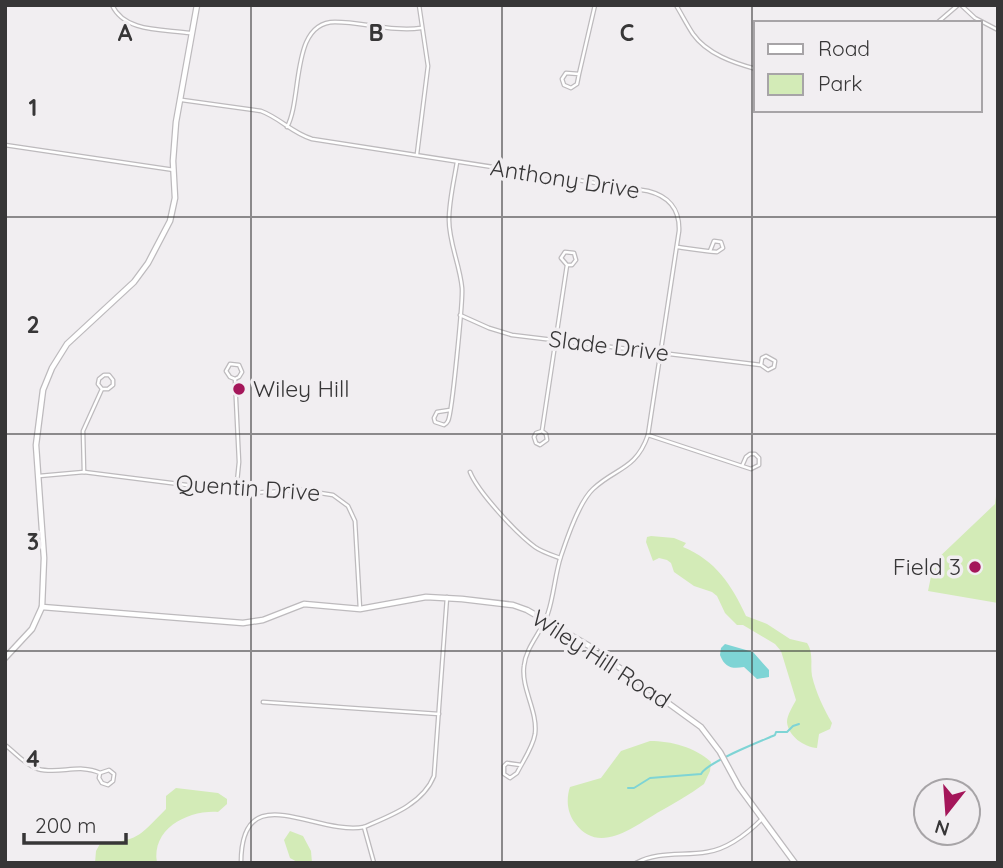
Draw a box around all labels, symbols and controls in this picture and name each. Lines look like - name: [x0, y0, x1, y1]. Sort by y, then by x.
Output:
- text: A: [118, 18, 133, 47]
- text: B: [368, 18, 384, 47]
- text: C: [620, 18, 634, 47]
- legend: [754, 21, 982, 112]
- text: Road: [818, 35, 870, 61]
- text: Park: [818, 70, 862, 96]
- text: 1: [29, 93, 37, 122]
- street label: Anthony Drive: [488, 152, 642, 205]
- text: 2: [26, 310, 40, 339]
- street label: Slade Drive: [547, 324, 671, 367]
- place label: Wiley Hill: [253, 374, 350, 403]
- marker: Wiley Hill: [231, 381, 247, 397]
- street label: Quentin Drive: [175, 468, 321, 507]
- text: 3: [27, 527, 39, 556]
- place label: Field 3: [893, 552, 961, 581]
- marker: Field 3: [967, 559, 983, 575]
- street label: Wiley Hill Road: [526, 603, 676, 714]
- text: 4: [26, 744, 40, 773]
- north arrow: [912, 777, 982, 847]
- scale bar: [24, 802, 126, 846]
- text: 200 m: [35, 812, 97, 838]
- text: N: [932, 815, 952, 842]

